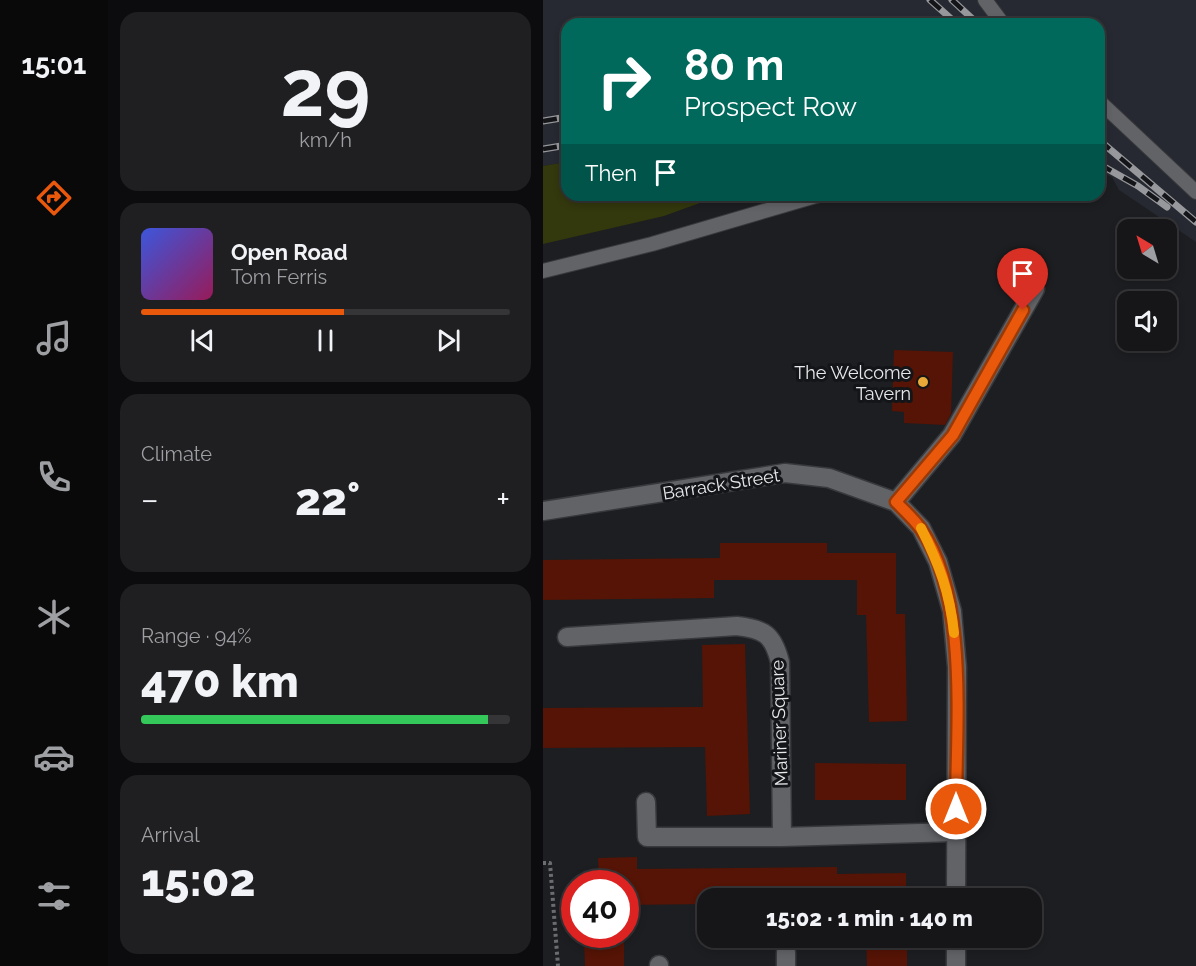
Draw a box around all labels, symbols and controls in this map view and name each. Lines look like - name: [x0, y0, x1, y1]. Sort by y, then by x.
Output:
- text: 80 m: [684, 41, 784, 90]
- icon: right: [585, 42, 663, 120]
- text: 29: [281, 43, 370, 134]
- text: 15:01: [22, 49, 86, 80]
- text: Prospect Row: [684, 91, 857, 122]
- text: km/h: [299, 128, 352, 152]
- icon: arrive: [649, 156, 682, 189]
- text: Then: [585, 160, 637, 186]
- icon: directions: [33, 177, 75, 219]
- north arrow: [1117, 219, 1177, 279]
- map controls: [1117, 219, 1177, 351]
- text: Open Road: [231, 239, 348, 265]
- pin: [997, 248, 1048, 310]
- icon: arrive: [1006, 257, 1039, 290]
- text: Tom Ferris: [231, 265, 327, 289]
- button: sound: [1117, 291, 1177, 351]
- icon: music: [33, 317, 75, 359]
- icon: previous: [186, 324, 219, 357]
- icon: pause: [309, 324, 342, 357]
- icon: next: [432, 324, 465, 357]
- place label: The Welcome Tavern: [794, 362, 911, 404]
- marker: The Welcome Tavern: [916, 375, 930, 389]
- text: Climate: [141, 442, 212, 466]
- icon: phone: [33, 456, 75, 498]
- street label: Barrack Street: [661, 464, 781, 504]
- text: 22°: [295, 473, 360, 526]
- text: −: [141, 480, 159, 519]
- text: +: [496, 480, 510, 519]
- icon: climate: [33, 596, 75, 638]
- text: Range · 94%: [141, 624, 251, 648]
- text: 470 km: [141, 655, 299, 708]
- street label: Mariner Square: [766, 659, 792, 787]
- icon: car: [33, 736, 75, 778]
- position arrow: [924, 777, 988, 841]
- text: Arrival: [141, 823, 200, 847]
- text: 15:02: [141, 854, 255, 907]
- speed limit sign: 40: [561, 870, 639, 948]
- icon: filters: [33, 875, 75, 917]
- text: 15:02 · 1 min · 140 m: [766, 905, 973, 931]

